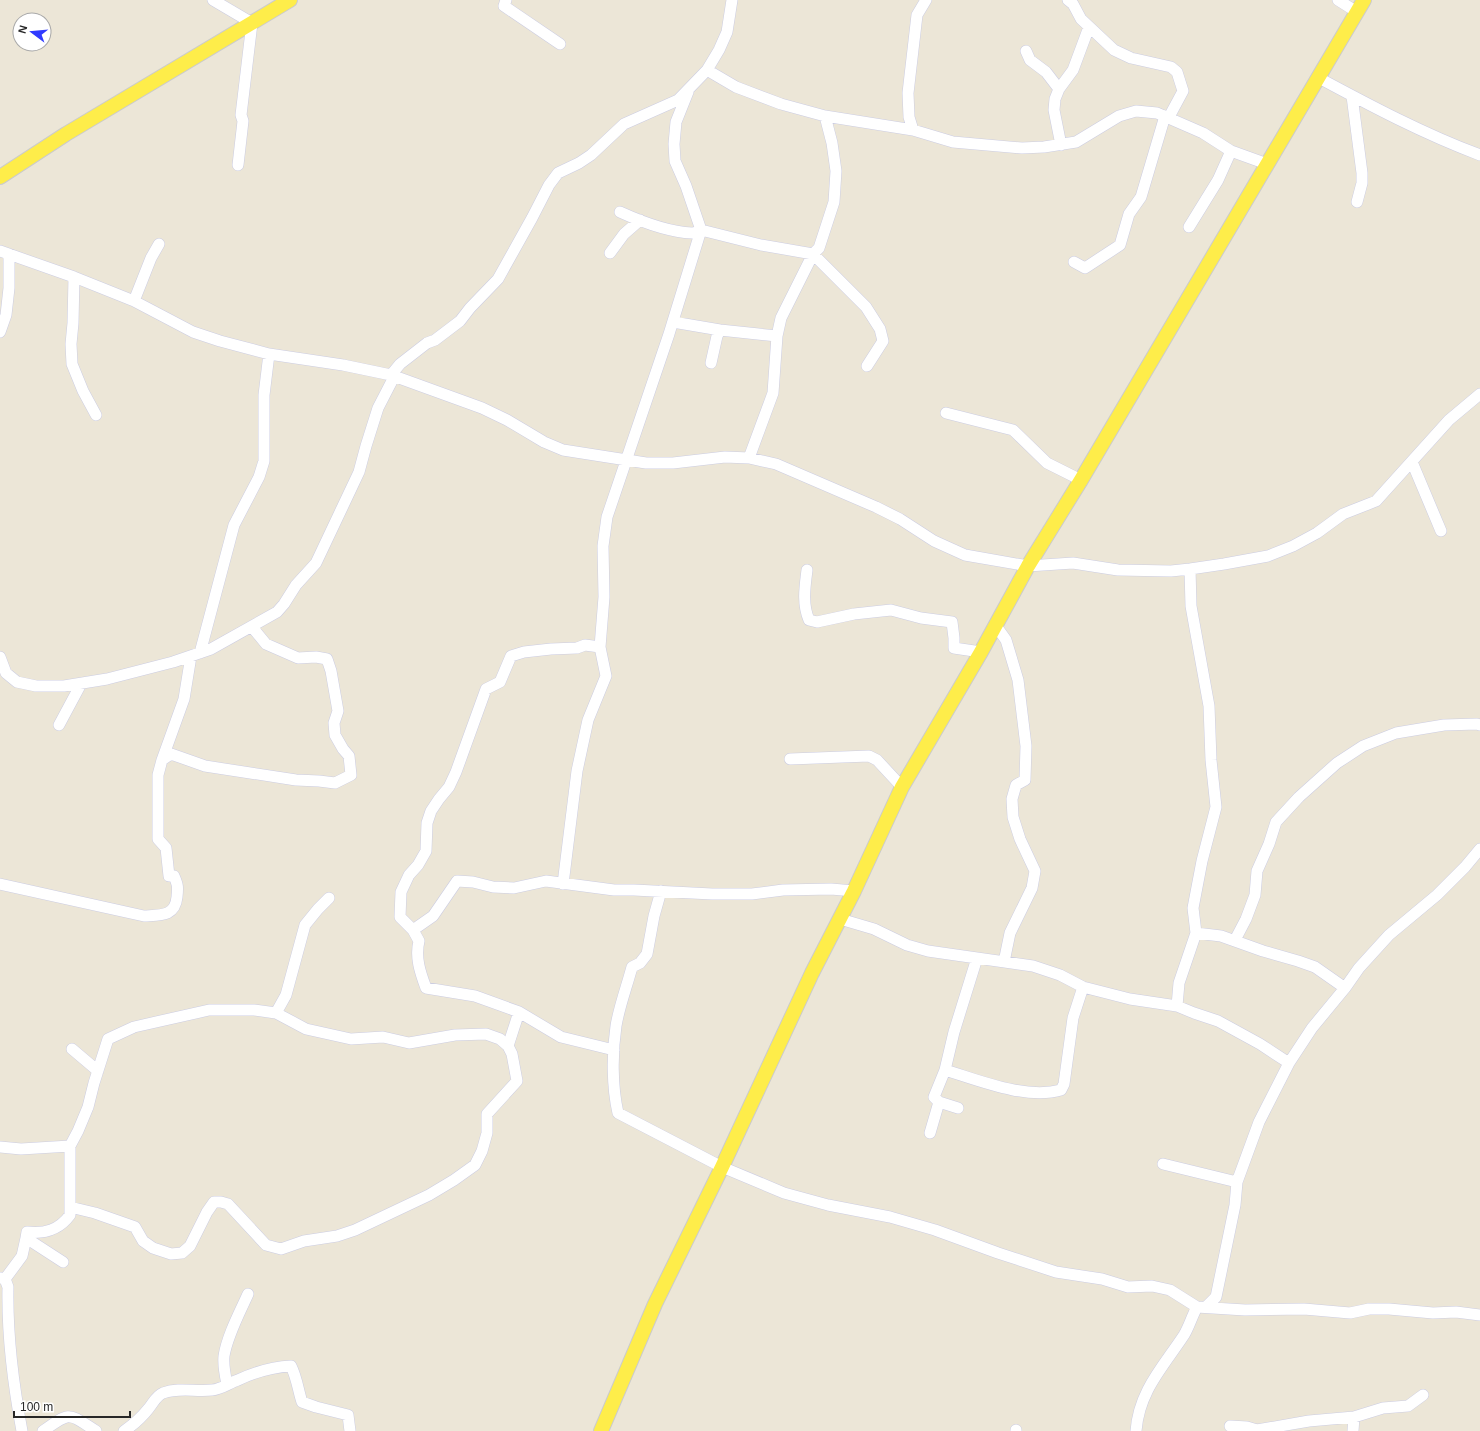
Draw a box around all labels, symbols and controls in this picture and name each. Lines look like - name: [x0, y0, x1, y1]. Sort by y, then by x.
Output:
- north arrow: [12, 12, 52, 52]
- text: N: [16, 24, 29, 35]
- scale bar: [14, 1393, 130, 1419]
- text: 100 m: [20, 1400, 53, 1414]

